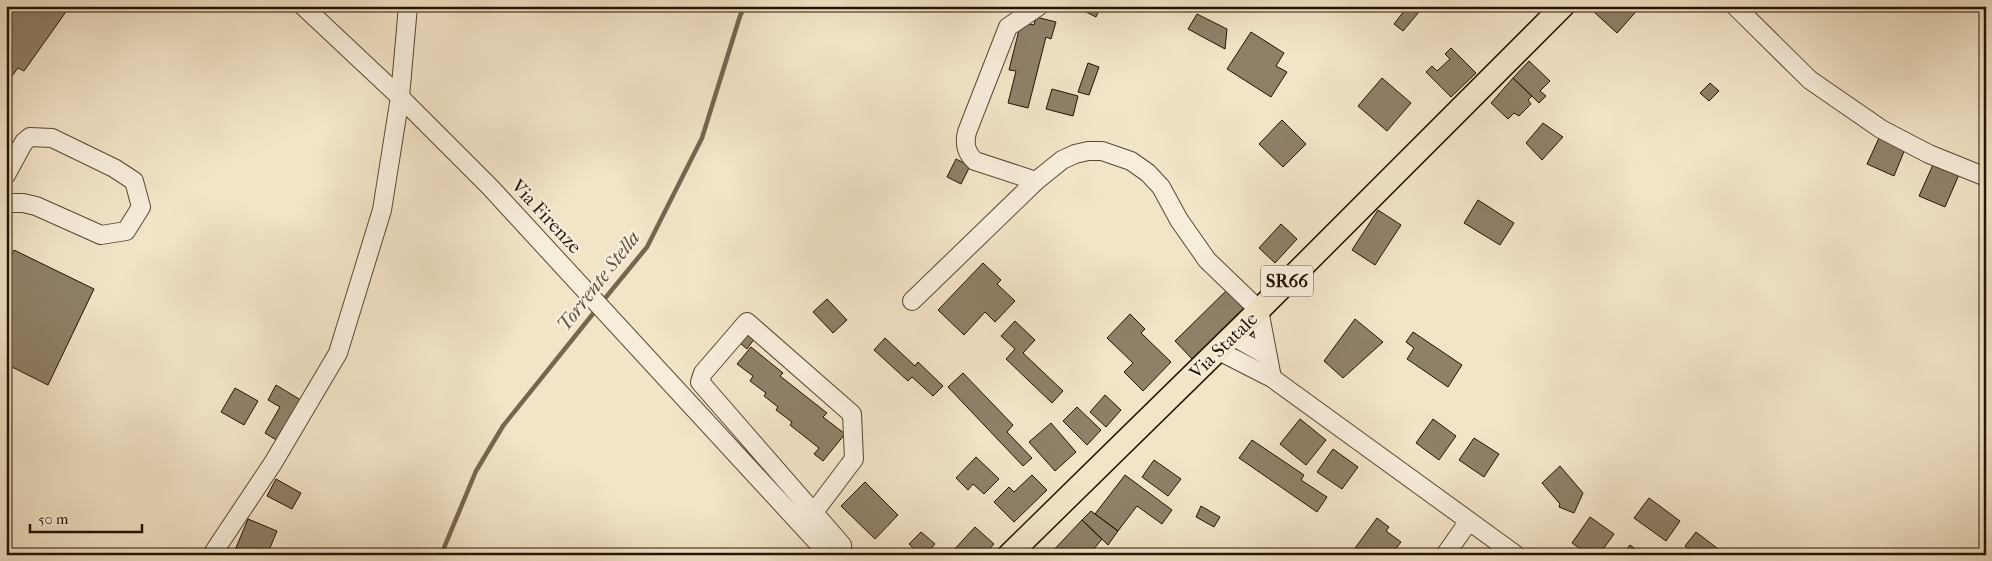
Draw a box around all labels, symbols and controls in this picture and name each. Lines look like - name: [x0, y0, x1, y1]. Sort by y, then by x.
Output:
- street label: Via Firenze: [506, 175, 586, 258]
- water label: Torrente Stella: [552, 227, 645, 336]
- road number: SR66: [1261, 266, 1313, 296]
- street label: Via Statale: [1184, 308, 1262, 384]
- scale bar: [30, 501, 142, 533]
- text: 50 m: [38, 510, 69, 528]

